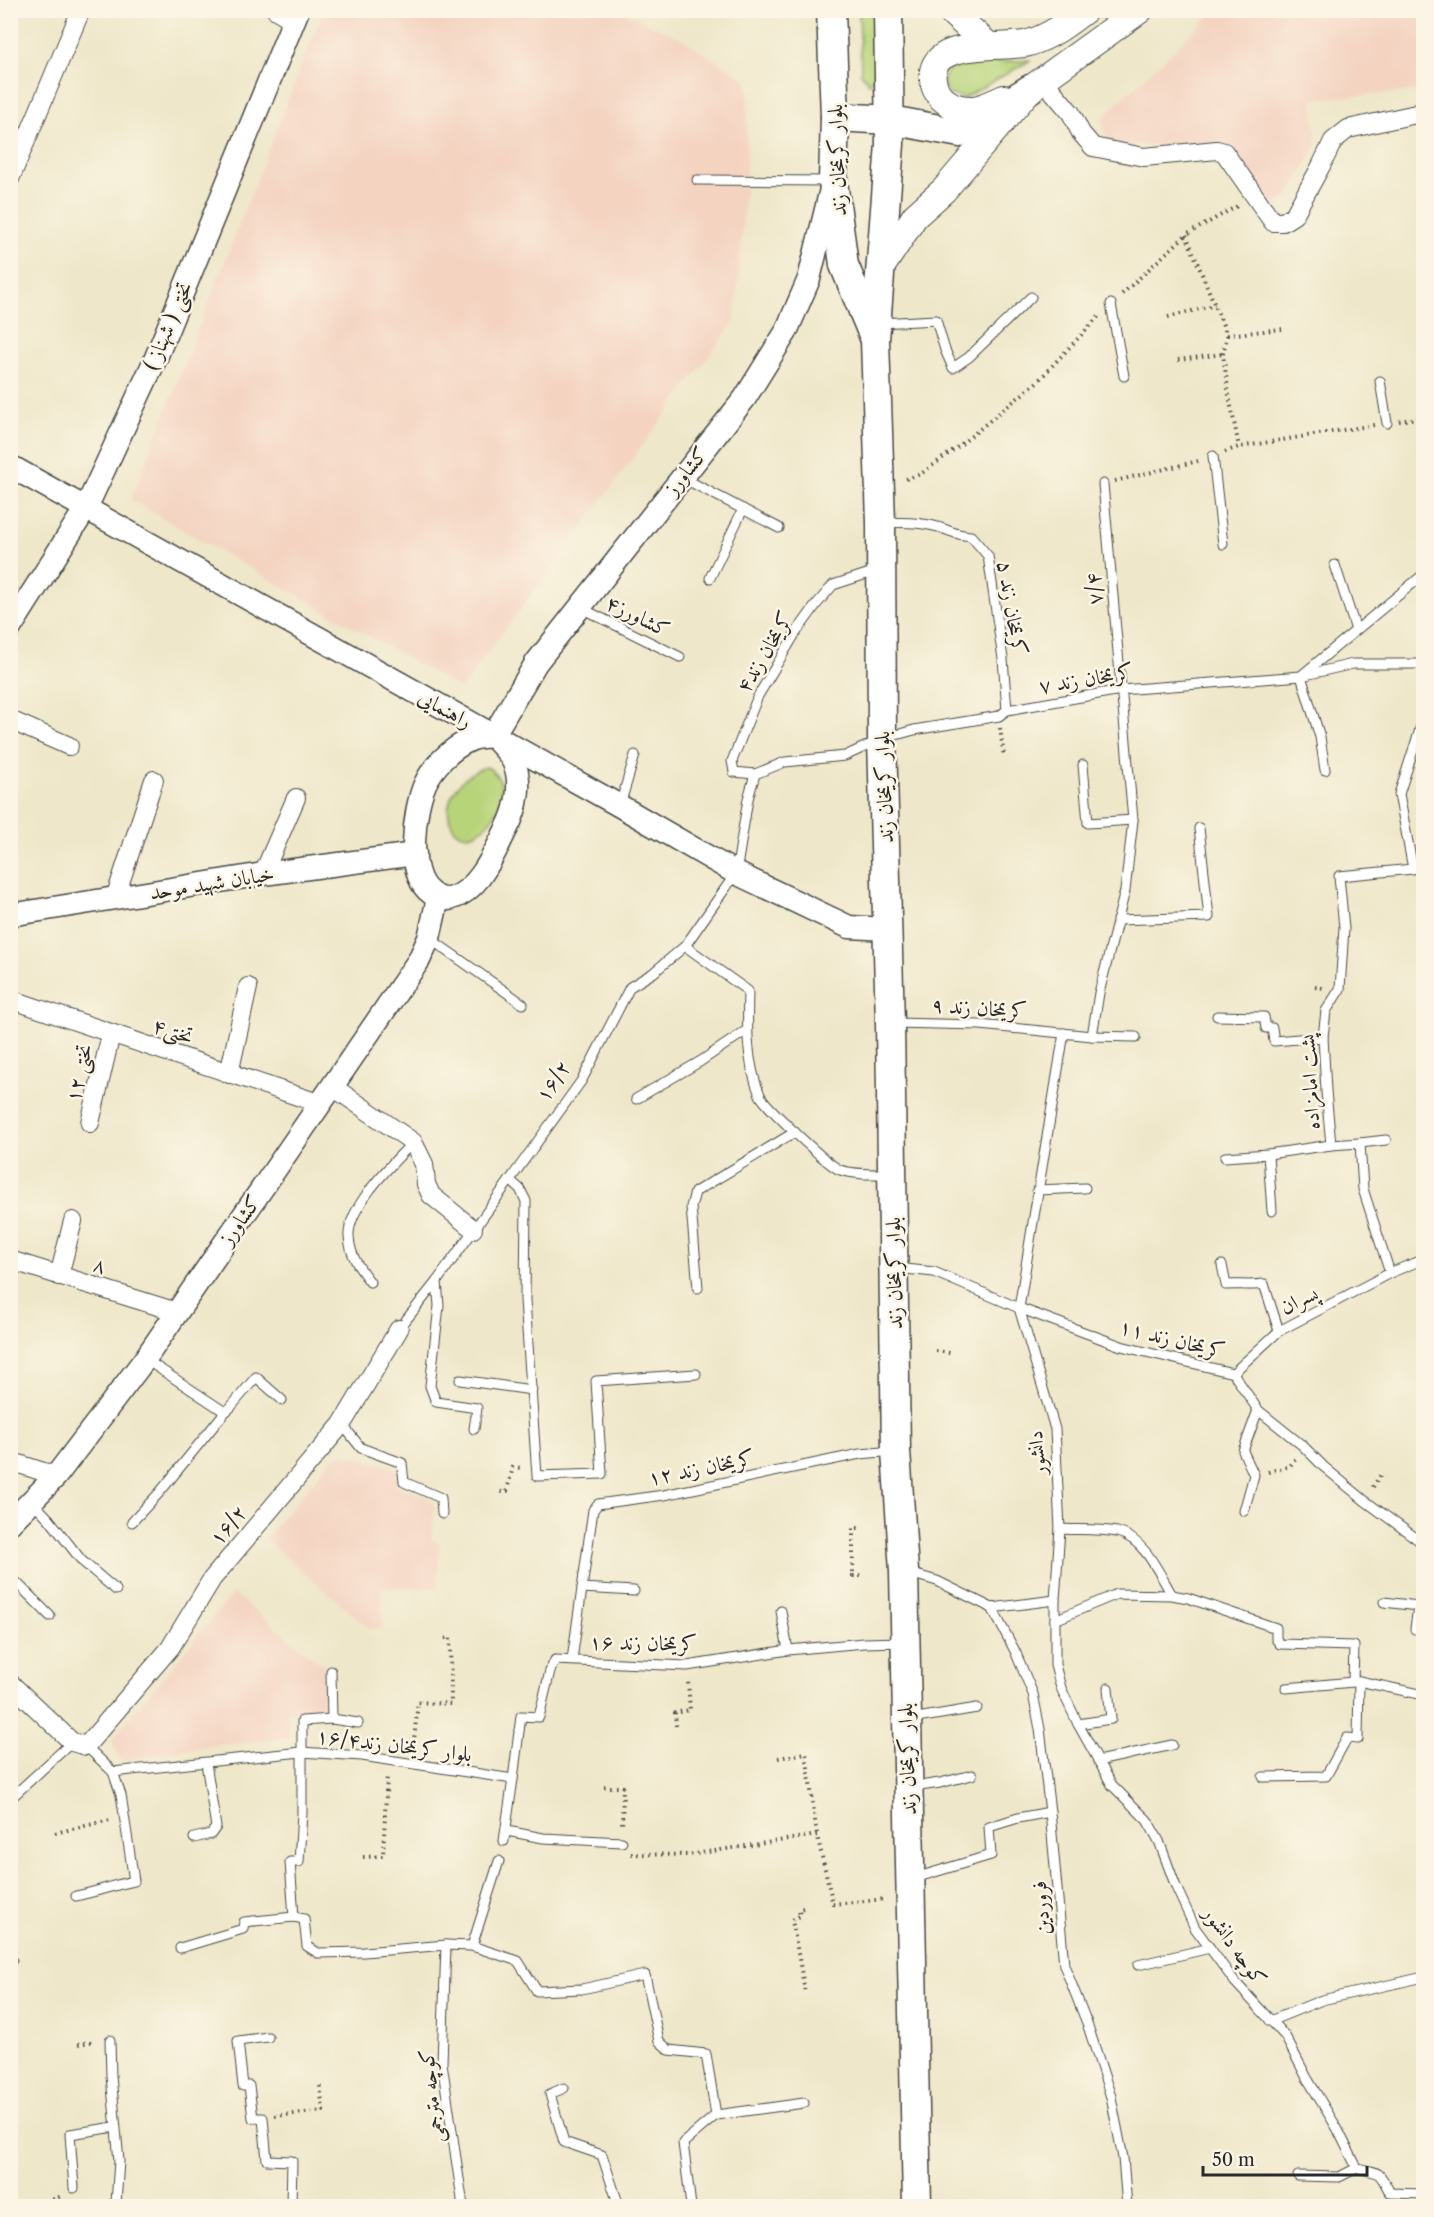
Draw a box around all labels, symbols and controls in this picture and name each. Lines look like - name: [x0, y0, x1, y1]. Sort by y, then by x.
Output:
- street label: بلوار کریمخان زند: [822, 103, 852, 217]
- street label: تختی ( شهناز ): [138, 278, 200, 375]
- street label: کشاورز: [657, 441, 713, 502]
- street label: کریمخان زند ۵: [992, 559, 1032, 657]
- street label: ۷/۴: [1080, 572, 1107, 606]
- street label: کشاورز۴: [602, 589, 674, 642]
- street label: کریمخان زند۴: [731, 607, 799, 697]
- street label: کریمخان زند ۷: [1037, 659, 1135, 699]
- street label: راهنمایی: [413, 684, 476, 735]
- street label: بلوار کریمخان زند: [869, 730, 899, 844]
- street label: خیابان شهید موحد: [148, 860, 276, 907]
- street label: کریمخان زند ۹: [930, 992, 1028, 1024]
- street label: تختی۴: [149, 1012, 197, 1052]
- street label: پشت امامزاده: [1294, 1032, 1327, 1130]
- street label: ۱۲ تختی: [60, 1041, 100, 1105]
- street label: ۱۶/۲: [530, 1055, 575, 1106]
- street label: کشاورز: [212, 1190, 266, 1251]
- street label: بلوار کریمخان زند: [880, 1217, 908, 1329]
- street label: ۸: [91, 1251, 110, 1278]
- street label: پسران: [1276, 1279, 1324, 1322]
- street label: کریمخان زند ۱۱: [1117, 1313, 1227, 1365]
- street label: دانشور: [1022, 1430, 1052, 1478]
- street label: کریمخان زند ۱۲: [646, 1445, 756, 1491]
- street label: ۱۶/۲: [204, 1500, 251, 1550]
- street label: کریمخان زند ۱۶: [589, 1629, 697, 1657]
- street label: بلوار کریمخان زند: [892, 1702, 922, 1816]
- street label: بلوار کریمخان زند۱۶/۴: [315, 1723, 473, 1767]
- street label: فروردین: [1026, 1880, 1056, 1936]
- street label: کوچه دانشور: [1195, 1900, 1273, 1991]
- street label: کوچه مترجمی: [413, 2047, 450, 2144]
- scale bar: [1203, 2139, 1366, 2177]
- text: 50 m: [1212, 2149, 1255, 2171]

